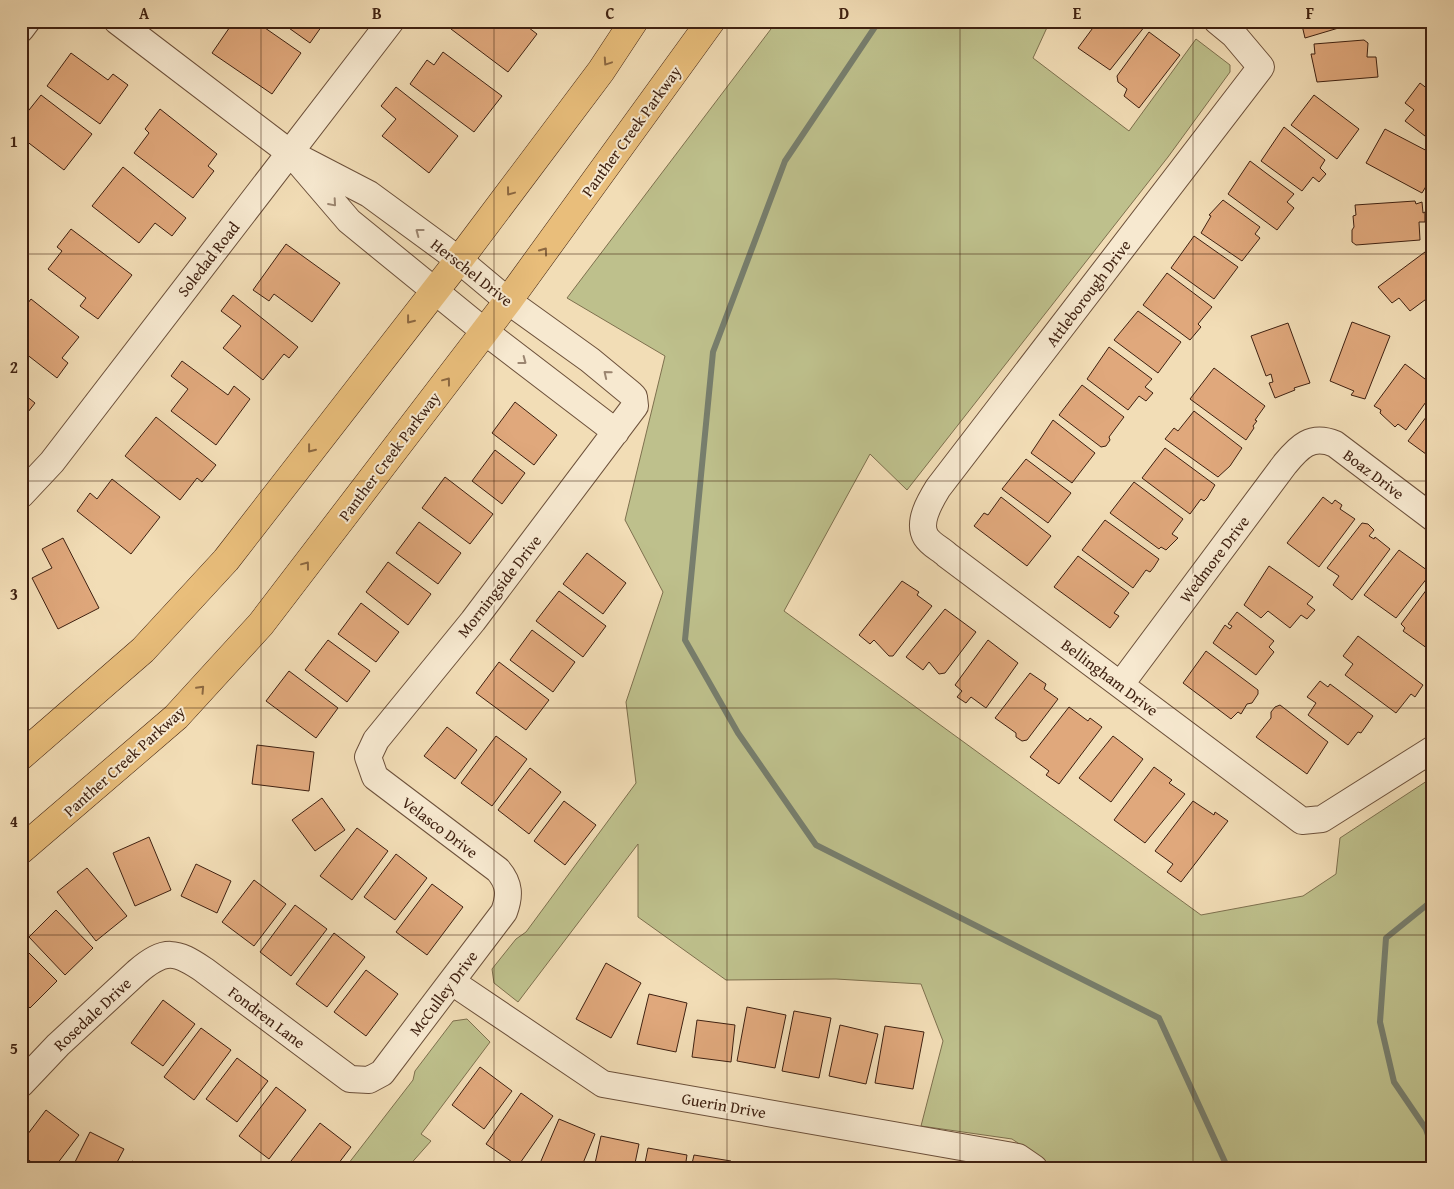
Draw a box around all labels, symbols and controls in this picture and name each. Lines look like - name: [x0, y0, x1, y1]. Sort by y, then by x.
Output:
- text: A: [139, 1, 150, 25]
- text: B: [372, 1, 382, 25]
- text: C: [605, 1, 615, 25]
- text: D: [839, 1, 849, 25]
- text: E: [1073, 1, 1082, 25]
- text: F: [1306, 1, 1314, 25]
- one-way arrow: [604, 56, 613, 66]
- street label: Panther Creek Parkway: [575, 61, 687, 201]
- text: 1: [10, 129, 18, 153]
- one-way arrow: [507, 186, 515, 195]
- one-way arrow: [328, 197, 337, 206]
- street label: Soledad Road: [171, 216, 245, 302]
- one-way arrow: [415, 229, 425, 238]
- street label: Herschel Drive: [426, 232, 518, 312]
- street label: Attleborough Drive: [1040, 234, 1136, 352]
- one-way arrow: [539, 248, 547, 257]
- one-way arrow: [407, 314, 416, 324]
- text: 2: [10, 355, 18, 379]
- one-way arrow: [517, 355, 527, 364]
- one-way arrow: [604, 371, 613, 380]
- one-way arrow: [441, 377, 450, 386]
- street label: Panther Creek Parkway: [332, 386, 446, 526]
- one-way arrow: [309, 443, 317, 452]
- street label: Boaz Drive: [1338, 443, 1410, 505]
- street label: Wedmore Drive: [1173, 510, 1255, 608]
- street label: Morningside Drive: [451, 530, 547, 642]
- one-way arrow: [300, 562, 308, 571]
- text: 3: [10, 582, 18, 606]
- street label: Bellingham Drive: [1056, 632, 1164, 722]
- one-way arrow: [195, 686, 204, 695]
- street label: Panther Creek Parkway: [58, 700, 190, 822]
- street label: Velasco Drive: [397, 790, 483, 864]
- text: 4: [10, 809, 18, 833]
- street label: McCulley Drive: [403, 945, 483, 1041]
- street label: Rosedale Drive: [48, 972, 136, 1056]
- street label: Fondren Lane: [223, 980, 311, 1054]
- text: 5: [10, 1036, 18, 1060]
- street label: Guerin Drive: [680, 1086, 768, 1124]

